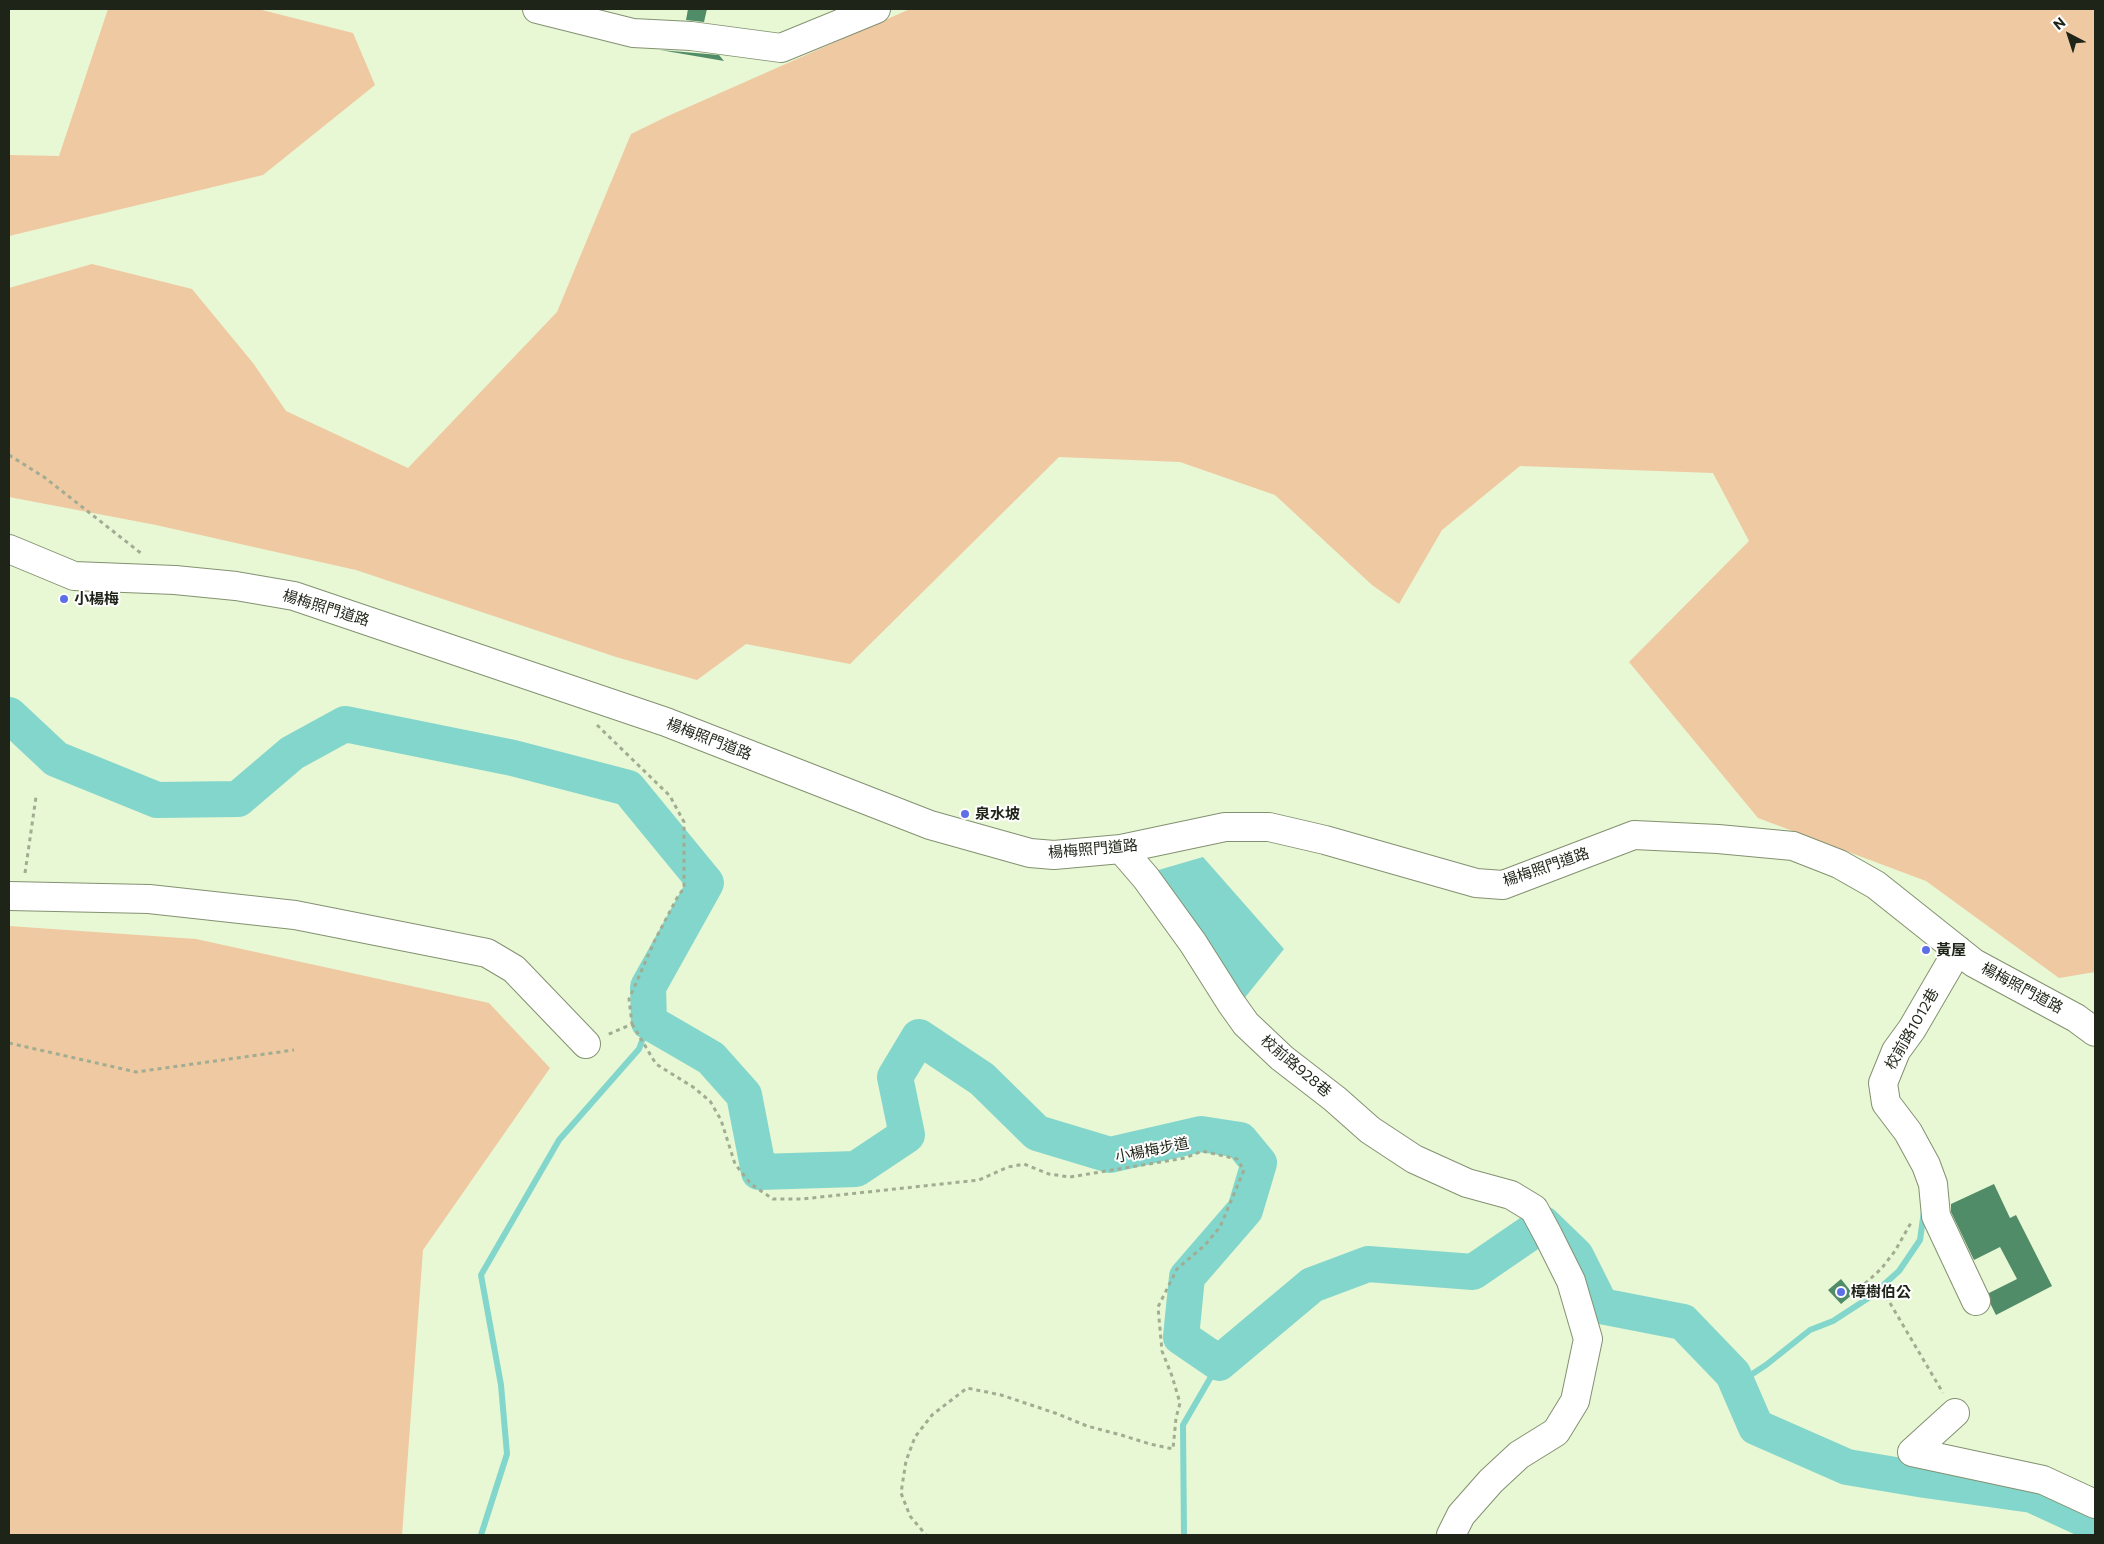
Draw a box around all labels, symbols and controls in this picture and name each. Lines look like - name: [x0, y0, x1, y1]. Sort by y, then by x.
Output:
- north arrow: [2044, 10, 2094, 60]
- text: N: [2050, 13, 2069, 33]
- street label: 楊梅照門道路: [280, 586, 372, 630]
- place label: 小楊梅: [74, 590, 119, 608]
- marker: 小楊梅: [58, 593, 70, 605]
- street label: 楊梅照門道路: [664, 714, 754, 764]
- place label: 泉水坡: [975, 805, 1020, 823]
- marker: 泉水坡: [959, 808, 971, 820]
- street label: 楊梅照門道路: [1047, 836, 1139, 862]
- street label: 楊梅照門道路: [1501, 844, 1591, 890]
- place label: 黃屋: [1936, 941, 1966, 959]
- marker: 黃屋: [1920, 944, 1932, 956]
- street label: 楊梅照門道路: [1978, 959, 2066, 1017]
- street label: 校前路1012巷: [1881, 985, 1943, 1073]
- street label: 校前路928巷: [1257, 1031, 1335, 1101]
- street label: 小楊梅步道: [1113, 1134, 1191, 1166]
- place label: 樟樹伯公: [1851, 1283, 1911, 1301]
- marker: 樟樹伯公: [1835, 1286, 1847, 1298]

